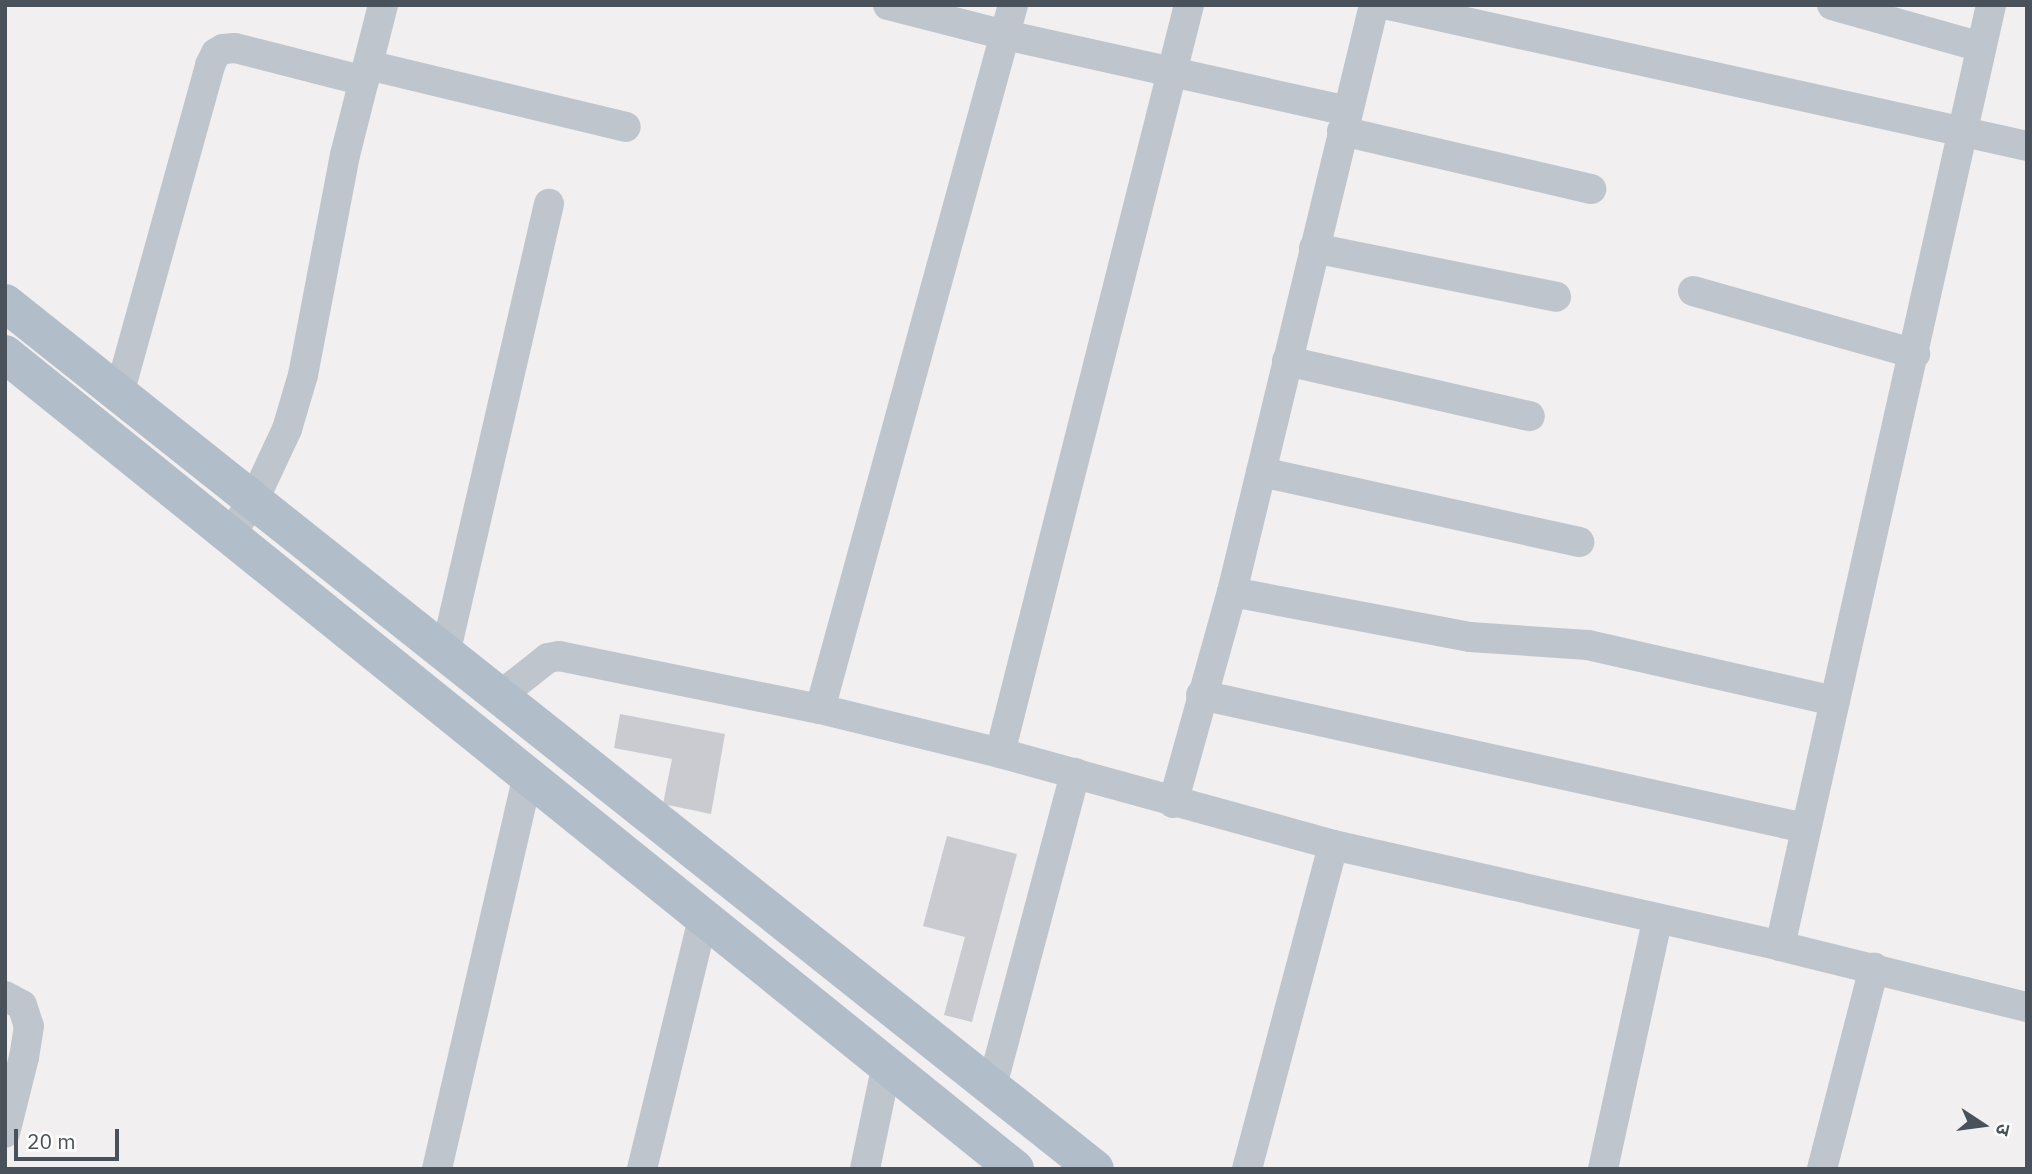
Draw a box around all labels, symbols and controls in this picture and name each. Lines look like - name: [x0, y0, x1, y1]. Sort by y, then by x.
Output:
- north arrow: [1948, 1090, 2018, 1160]
- scale bar: [18, 1114, 122, 1158]
- text: उ: [1991, 1122, 2016, 1138]
- text: 20 m: [27, 1127, 76, 1155]

